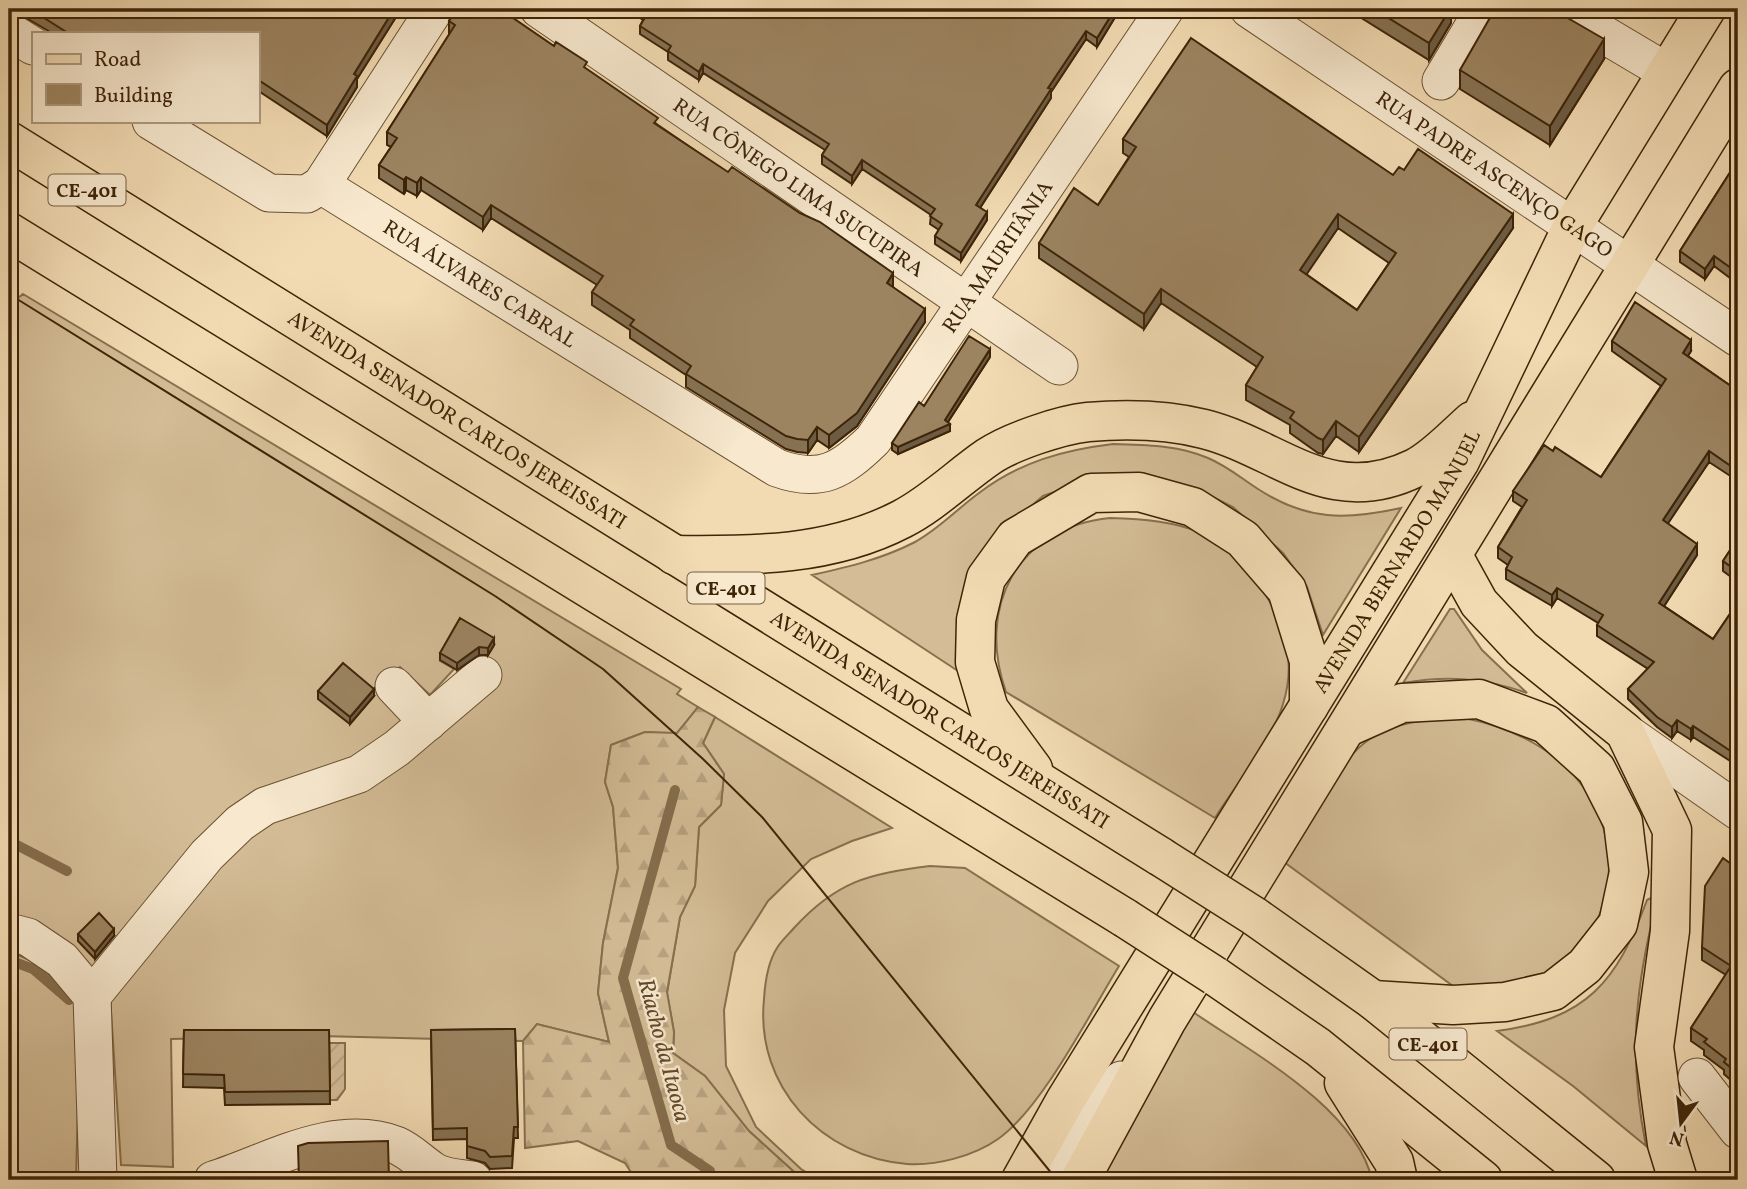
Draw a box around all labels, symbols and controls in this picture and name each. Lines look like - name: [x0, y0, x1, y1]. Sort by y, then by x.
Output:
- legend: [32, 32, 259, 122]
- text: Road: [94, 46, 141, 75]
- text: Building: [94, 82, 173, 111]
- street label: RUA PADRE ASCENÇO GAGO: [1369, 85, 1618, 266]
- street label: RUA CÔNEGO LIMA SUCUPIRA: [666, 92, 929, 285]
- road number: CE-401: [48, 174, 126, 206]
- street label: RUA MAURITÂNIA: [936, 175, 1061, 340]
- street label: RUA ÁLVARES CABRAL: [377, 214, 582, 356]
- street label: AVENIDA SENADOR CARLOS JEREISSATI: [282, 305, 632, 537]
- street label: AVENIDA BERNARDO MANUEL: [1307, 425, 1489, 699]
- road number: CE-401: [688, 572, 764, 604]
- street label: AVENIDA SENADOR CARLOS JEREISSATI: [764, 604, 1114, 837]
- water label: Riacho da Itaoca: [629, 975, 698, 1126]
- road number: CE-401: [1390, 1028, 1466, 1060]
- north arrow: [1646, 1088, 1716, 1158]
- text: N: [1667, 1123, 1687, 1152]

